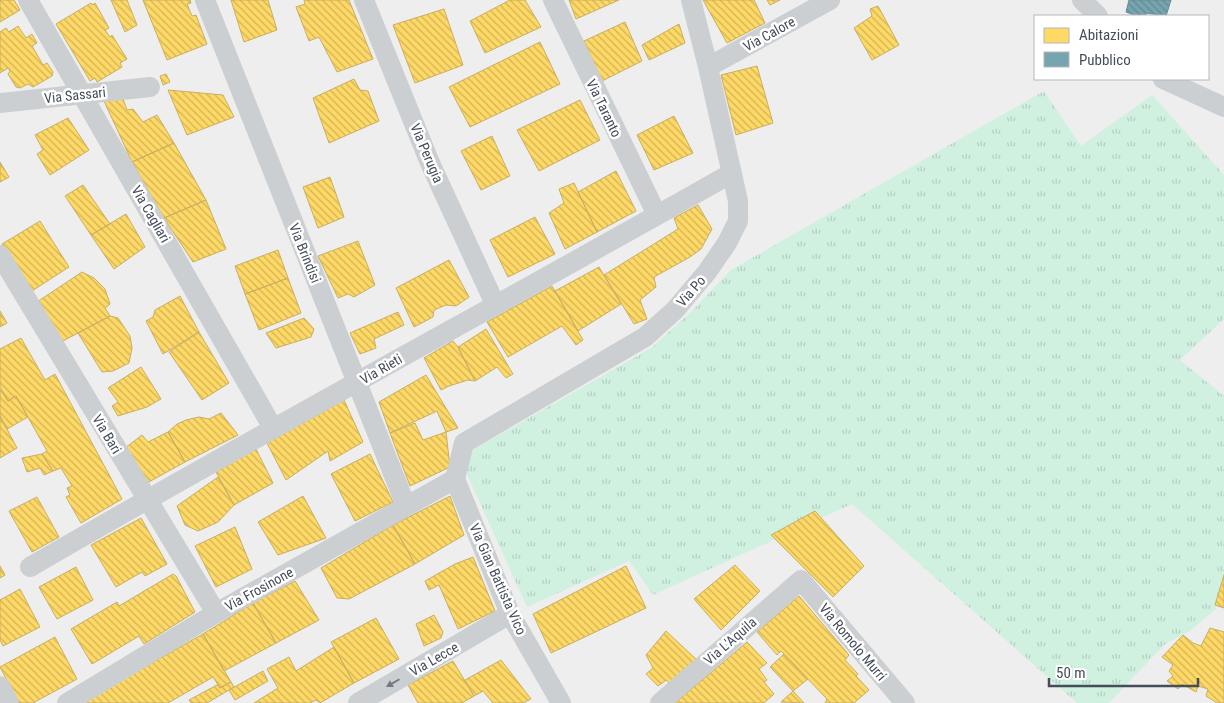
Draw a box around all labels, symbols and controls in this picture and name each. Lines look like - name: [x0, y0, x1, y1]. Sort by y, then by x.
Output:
- street label: Via Calore: [740, 13, 798, 55]
- legend: [1034, 15, 1209, 80]
- text: Abitazioni: [1079, 26, 1138, 44]
- text: Pubblico: [1079, 51, 1131, 69]
- street label: Via Taranto: [583, 76, 625, 140]
- street label: Via Sassari: [43, 84, 107, 106]
- street label: Via Perugia: [407, 121, 447, 185]
- street label: Via Cagliari: [128, 183, 174, 245]
- street label: Via Brindisi: [286, 221, 324, 285]
- street label: Via Po: [673, 272, 709, 310]
- street label: Via Rieti: [357, 351, 405, 387]
- street label: Via Bari: [89, 412, 125, 456]
- street label: Via Gian Battista Vico: [466, 521, 530, 637]
- street label: Via Frosinone: [222, 564, 296, 614]
- street label: Via Romolo Murri: [816, 600, 890, 684]
- street label: Via L'Aquila: [701, 614, 759, 668]
- street label: Via Lecce: [407, 638, 462, 679]
- scale bar: [1049, 656, 1198, 688]
- text: 50 m: [1056, 664, 1086, 682]
- one-way arrow: [386, 678, 399, 687]

